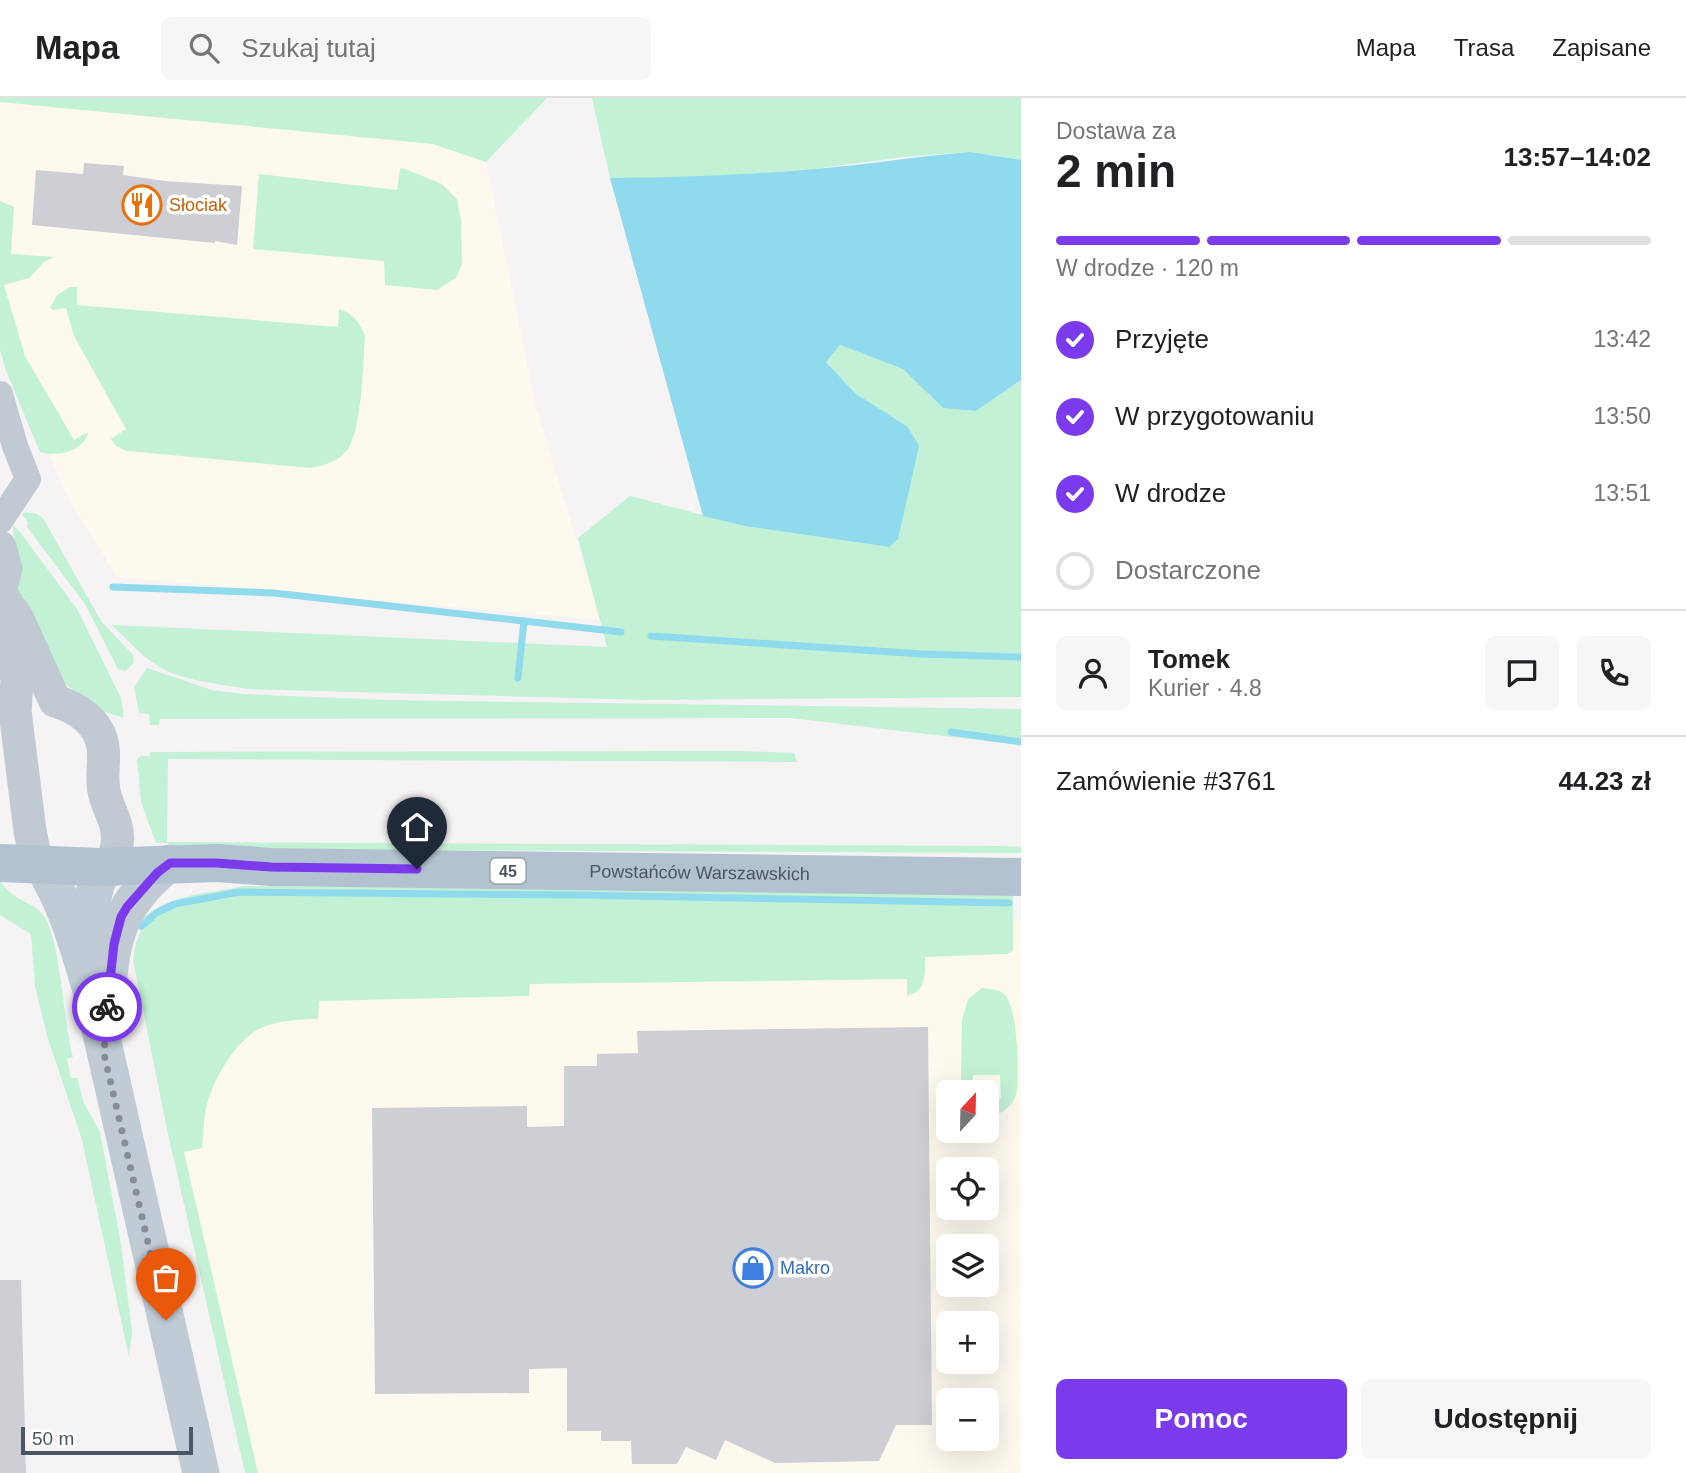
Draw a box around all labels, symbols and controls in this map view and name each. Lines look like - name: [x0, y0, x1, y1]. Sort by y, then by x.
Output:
- search box: [161, 17, 651, 80]
- text: Mapa: [35, 29, 119, 66]
- icon: search: [185, 29, 223, 67]
- text: Szukaj tutaj: [241, 33, 376, 63]
- text: Mapa: [1356, 34, 1416, 61]
- text: Trasa: [1454, 34, 1514, 61]
- text: Zapisane: [1552, 34, 1651, 61]
- text: Dostawa za: [1056, 118, 1176, 144]
- text: 13:57–14:02: [1504, 142, 1651, 172]
- text: 2 min: [1056, 145, 1176, 197]
- restaurant icon: Słociak: [121, 184, 163, 226]
- place label: Słociak: [169, 195, 228, 215]
- text: W drodze · 120 m: [1056, 255, 1239, 281]
- icon: check: [1056, 321, 1094, 359]
- text: Przyjęte: [1115, 324, 1209, 354]
- text: 13:42: [1593, 326, 1651, 352]
- icon: check: [1056, 398, 1094, 436]
- text: W przygotowaniu: [1115, 401, 1314, 431]
- text: 13:50: [1593, 403, 1651, 429]
- icon: check: [1056, 475, 1094, 513]
- text: W drodze: [1115, 478, 1226, 508]
- text: 13:51: [1593, 480, 1651, 506]
- text: Dostarczone: [1115, 555, 1261, 585]
- button: person: [1056, 636, 1130, 710]
- button: chat: [1485, 636, 1559, 710]
- button: phone: [1577, 636, 1651, 710]
- text: Tomek: [1148, 644, 1230, 674]
- text: Kurier · 4.8: [1148, 675, 1262, 701]
- text: Zamówienie #3761: [1056, 766, 1276, 796]
- text: 44.23 zł: [1558, 766, 1651, 796]
- pin: [387, 797, 447, 869]
- icon: home: [398, 808, 436, 846]
- road number: 45: [490, 858, 526, 884]
- street label: Powstańców Warszawskich: [589, 861, 810, 884]
- courier: [72, 972, 142, 1042]
- icon: bike: [88, 988, 126, 1026]
- north arrow: [936, 1080, 999, 1143]
- map controls: [936, 1080, 999, 1451]
- button: locate: [936, 1157, 999, 1220]
- button: layers: [936, 1234, 999, 1297]
- shop icon: Makro: [732, 1247, 774, 1289]
- pin: [136, 1248, 196, 1320]
- place label: Makro: [780, 1258, 830, 1278]
- icon: bag: [147, 1259, 185, 1297]
- button: +: [936, 1311, 999, 1374]
- button: Pomoc: [1056, 1379, 1347, 1459]
- button: Udostępnij: [1361, 1379, 1651, 1459]
- button: −: [936, 1388, 999, 1451]
- scale bar: [21, 1424, 192, 1456]
- text: 50 m: [32, 1428, 74, 1449]

